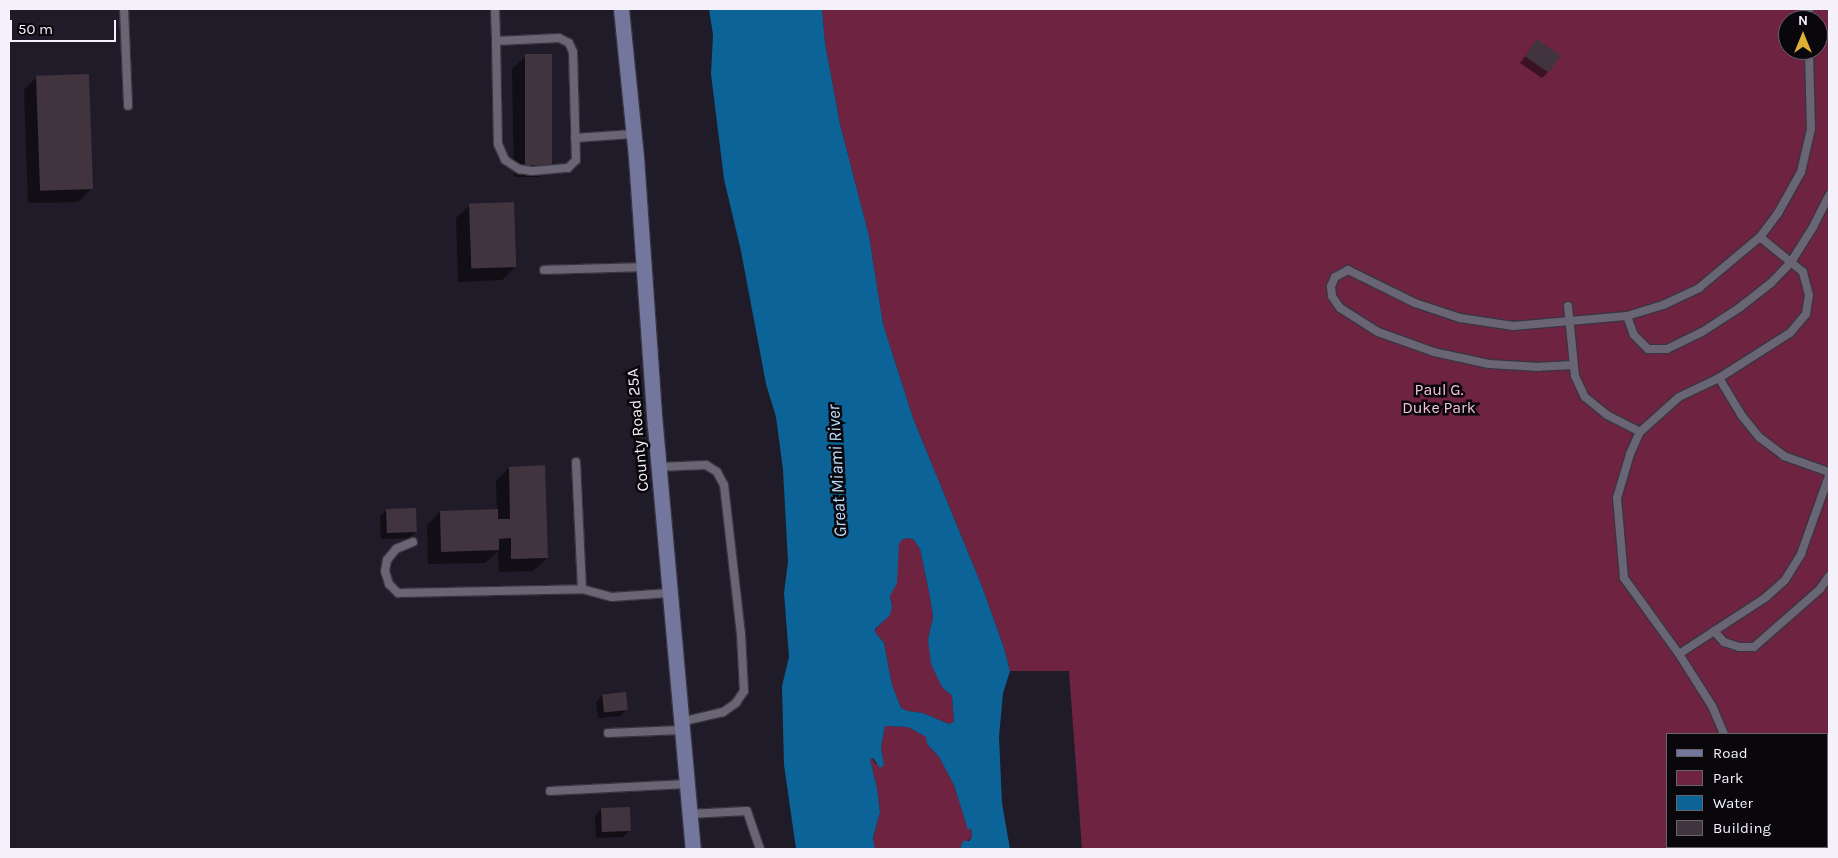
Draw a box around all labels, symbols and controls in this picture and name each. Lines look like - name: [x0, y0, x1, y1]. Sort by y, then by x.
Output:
- scale bar: [12, 10, 119, 42]
- north arrow: [1778, 10, 1828, 60]
- text: N: [1798, 12, 1808, 29]
- text: 50 m: [18, 20, 53, 38]
- street label: County Road 25A: [623, 368, 653, 492]
- park label: Paul G. Duke Park: [1402, 380, 1476, 418]
- water label: Great Miami River: [823, 404, 851, 538]
- legend: [1666, 733, 1828, 848]
- text: Road: [1713, 744, 1748, 762]
- text: Park: [1713, 769, 1743, 787]
- text: Water: [1713, 794, 1753, 812]
- text: Building: [1713, 819, 1771, 837]

